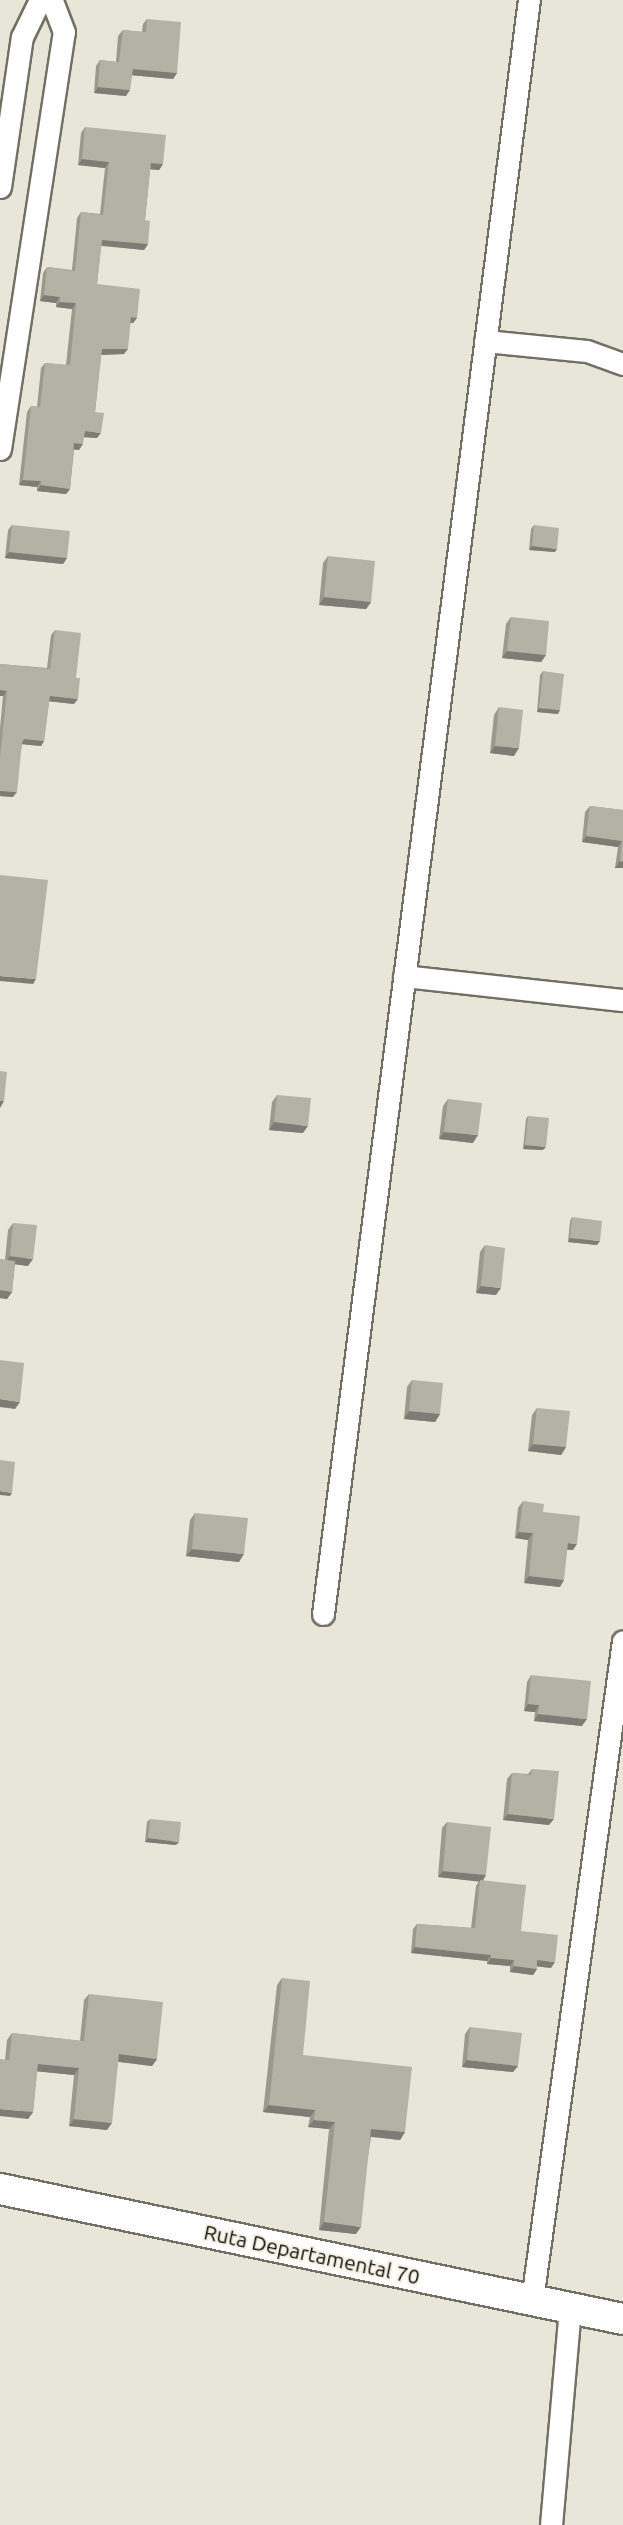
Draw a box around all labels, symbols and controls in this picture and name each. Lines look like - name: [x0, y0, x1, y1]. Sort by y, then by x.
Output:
- street label: Ruta Departamental 70: [202, 2219, 422, 2289]

